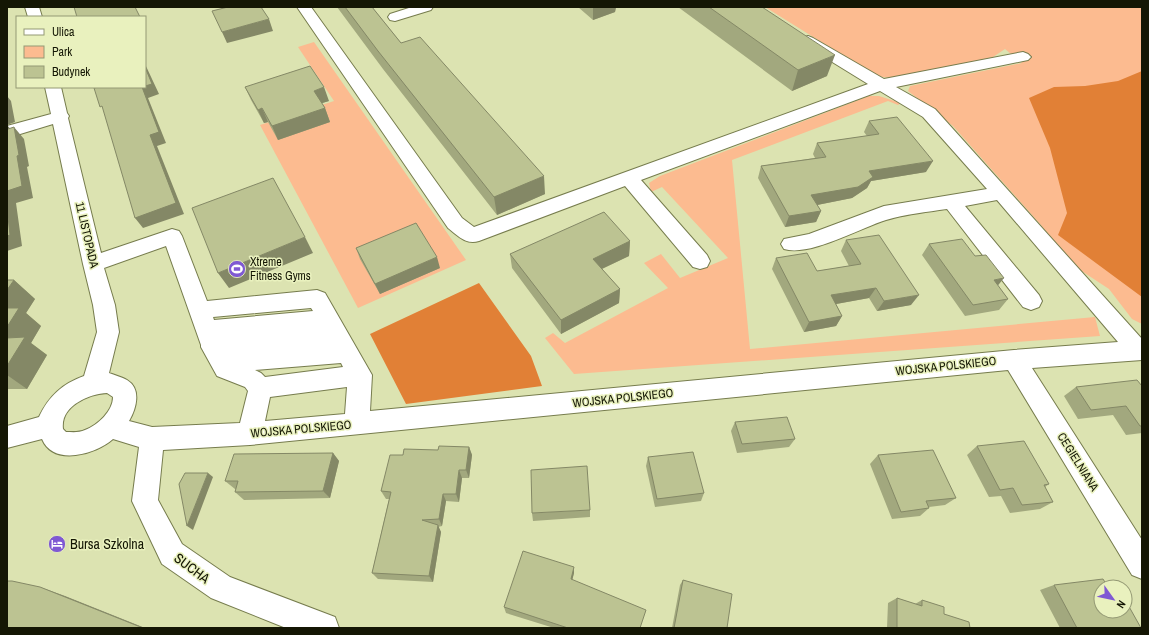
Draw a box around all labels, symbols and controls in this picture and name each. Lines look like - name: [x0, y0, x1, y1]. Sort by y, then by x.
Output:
- legend: [16, 16, 146, 88]
- text: Ulica: [52, 24, 75, 40]
- text: Park: [52, 44, 72, 60]
- text: Budynek: [52, 64, 90, 80]
- street label: 11 LISTOPADA: [72, 200, 102, 270]
- place label: Xtreme Fitness Gyms: [250, 254, 311, 284]
- sports icon: Xtreme Fitness Gyms: [227, 259, 247, 279]
- street label: WOJSKA POLSKIEGO: [895, 353, 997, 379]
- street label: WOJSKA POLSKIEGO: [572, 385, 674, 411]
- street label: WOJSKA POLSKIEGO: [250, 417, 352, 441]
- street label: CEGIELNIANA: [1054, 430, 1103, 495]
- hotel icon: Bursa Szkolna: [47, 534, 67, 554]
- place label: Bursa Szkolna: [70, 535, 145, 553]
- street label: SUCHA: [171, 549, 214, 587]
- north arrow: [1093, 579, 1133, 619]
- text: N: [1114, 598, 1129, 611]

